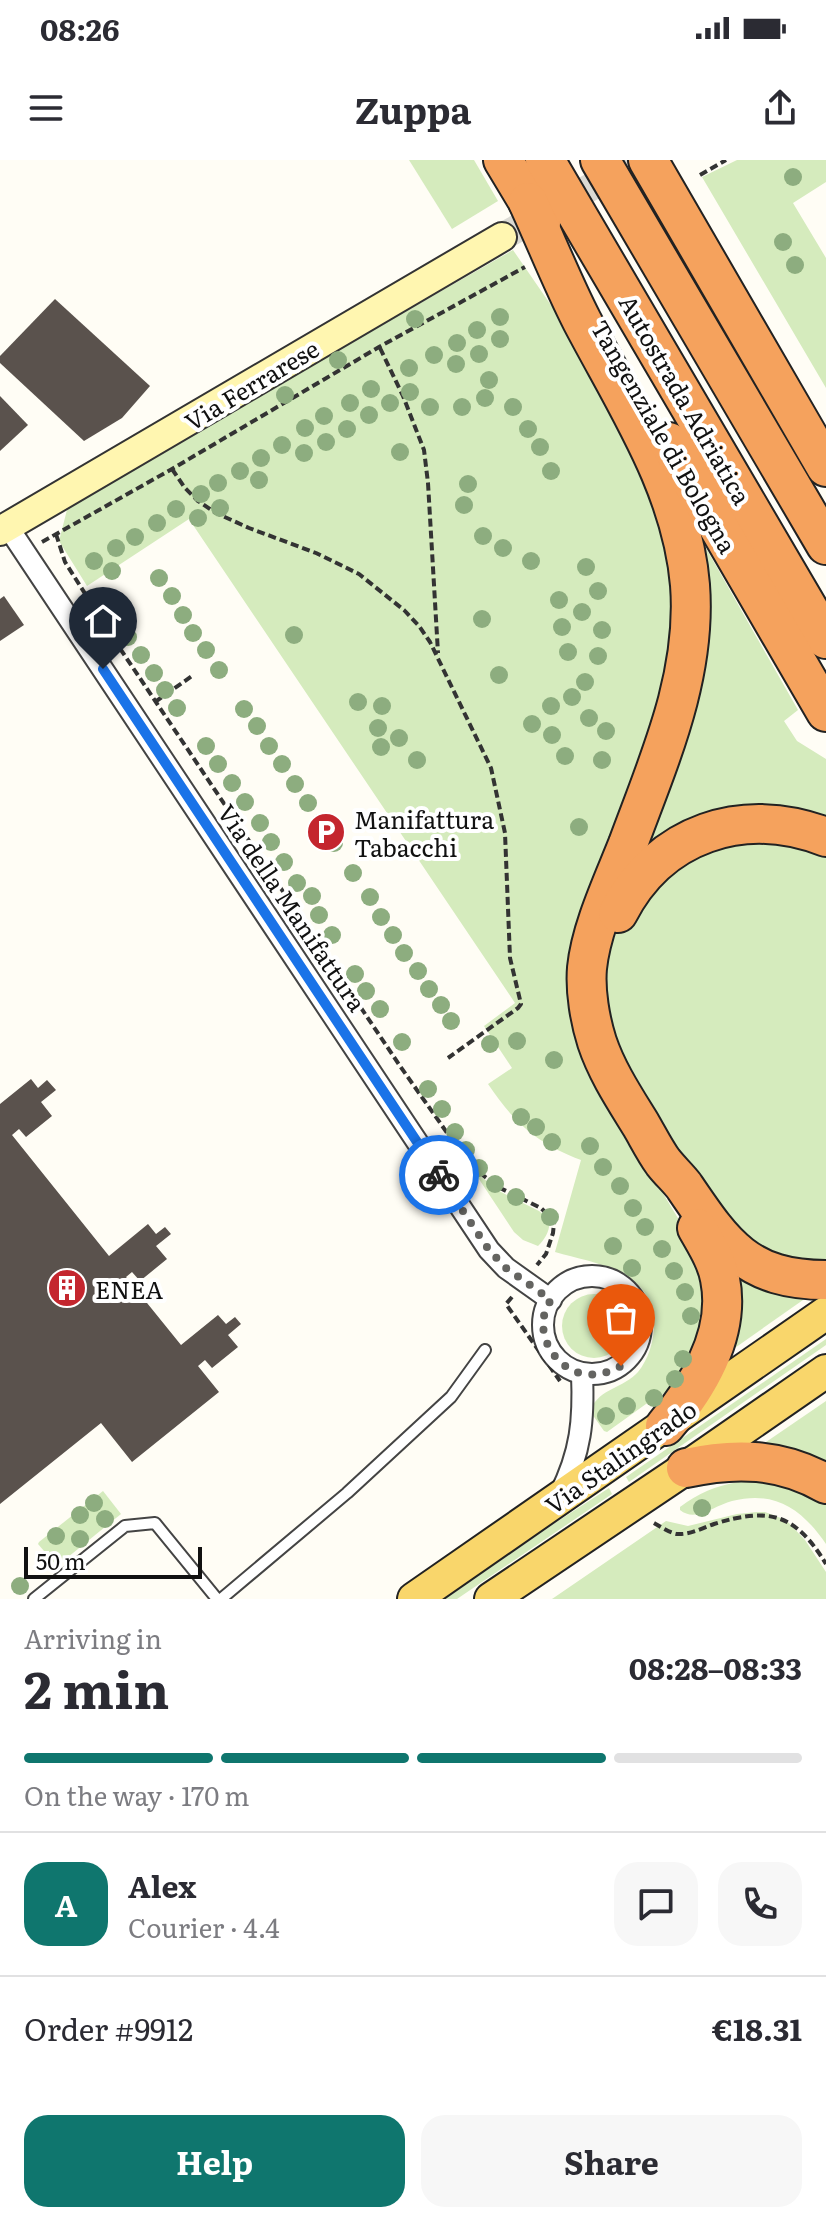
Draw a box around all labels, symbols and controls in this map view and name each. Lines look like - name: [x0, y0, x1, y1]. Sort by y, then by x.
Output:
- text: 08:26: [40, 6, 120, 50]
- text: Zuppa: [355, 82, 471, 135]
- icon: menu: [24, 86, 68, 130]
- icon: share: [758, 86, 802, 130]
- street label: Autostrada Adriatica: [612, 288, 760, 510]
- street label: Tangenziale di Bologna: [584, 313, 746, 559]
- street label: Via Ferrarese: [177, 330, 325, 438]
- pin: [69, 587, 137, 669]
- icon: home: [81, 599, 125, 643]
- street label: Via della Manifattura: [210, 796, 376, 1018]
- place label: Manifattura Tabacchi: [354, 801, 494, 864]
- parking icon: Manifattura Tabacchi: [305, 811, 347, 853]
- courier: [399, 1135, 479, 1215]
- icon: bike: [417, 1153, 461, 1197]
- building icon: ENEA: [46, 1267, 88, 1309]
- place label: ENEA: [95, 1271, 164, 1306]
- pin: [587, 1284, 655, 1366]
- icon: bag: [599, 1296, 643, 1340]
- street label: Via Stalingrado: [537, 1391, 703, 1521]
- scale bar: [24, 1543, 202, 1579]
- text: 50 m: [36, 1544, 86, 1577]
- text: Arriving in: [24, 1618, 162, 1657]
- text: 08:28–08:33: [629, 1645, 802, 1689]
- text: 2 min: [24, 1648, 169, 1725]
- text: On the way · 170 m: [24, 1775, 250, 1814]
- button: chat: [614, 1862, 698, 1946]
- button: phone: [718, 1862, 802, 1946]
- text: Alex: [128, 1863, 196, 1907]
- text: A: [55, 1882, 77, 1926]
- text: Courier · 4.4: [128, 1907, 280, 1946]
- text: Order #9912: [24, 2006, 193, 2050]
- text: €18.31: [712, 2006, 802, 2050]
- button: Help: [24, 2115, 405, 2207]
- button: Share: [421, 2115, 802, 2207]

